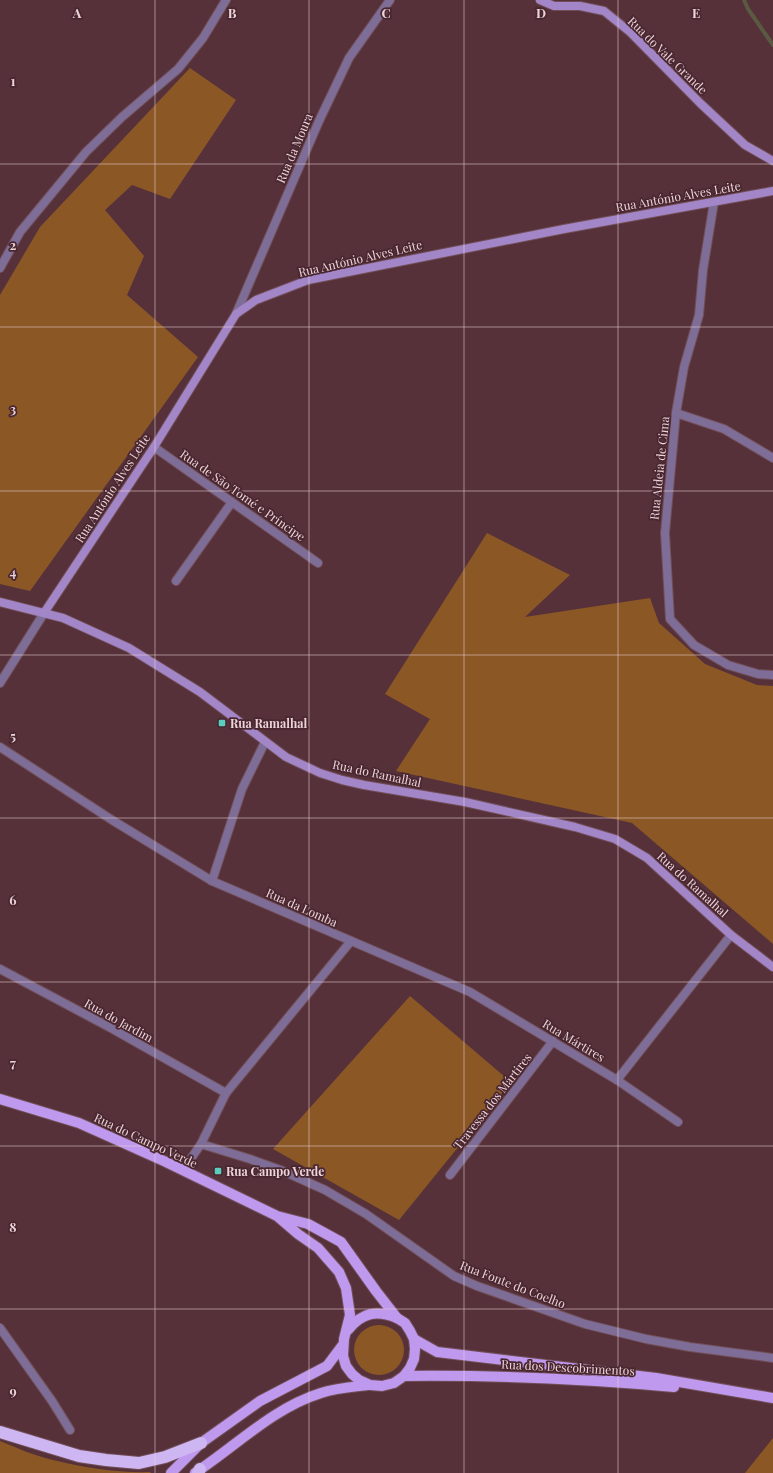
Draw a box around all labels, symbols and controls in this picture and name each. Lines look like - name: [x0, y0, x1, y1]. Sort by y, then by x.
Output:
- text: A: [72, 4, 82, 21]
- text: B: [228, 4, 237, 21]
- text: C: [381, 4, 391, 21]
- text: D: [536, 4, 546, 21]
- text: E: [692, 4, 700, 21]
- street label: Rua do Vale Grande: [625, 13, 711, 97]
- text: 1: [11, 72, 16, 89]
- street label: Rua da Moura: [272, 111, 316, 185]
- street label: Rua António Alves Leite: [614, 177, 742, 215]
- text: 2: [10, 236, 17, 253]
- street label: Rua António Alves Leite: [296, 236, 424, 280]
- text: 3: [10, 400, 16, 417]
- street label: Rua Aldeia de Cima: [646, 416, 672, 520]
- street label: Rua António Alves Leite: [71, 431, 153, 545]
- street label: Rua de São Tomé e Príncipe: [177, 446, 309, 544]
- text: 4: [10, 563, 17, 580]
- place label: Rua Ramalhal: [230, 715, 307, 731]
- marker: Rua Ramalhal: [217, 718, 227, 728]
- text: 5: [10, 727, 16, 744]
- street label: Rua do Ramalhal: [331, 756, 423, 790]
- street label: Rua do Ramalhal: [654, 848, 732, 921]
- street label: Rua da Lomba: [264, 884, 340, 930]
- text: 6: [9, 891, 17, 908]
- street label: Rua do Jardim: [82, 995, 156, 1046]
- street label: Rua Mártires: [540, 1015, 608, 1065]
- street label: Travessa dos Mártires: [449, 1050, 535, 1152]
- text: 7: [10, 1054, 16, 1071]
- street label: Rua do Campo Verde: [92, 1109, 200, 1171]
- place label: Rua Campo Verde: [226, 1163, 324, 1179]
- marker: Rua Campo Verde: [213, 1166, 223, 1176]
- text: 8: [9, 1218, 17, 1235]
- street label: Rua Fonte do Coelho: [458, 1257, 568, 1312]
- street label: Rua dos Descobrimentos: [501, 1356, 635, 1378]
- text: 9: [9, 1382, 17, 1399]

